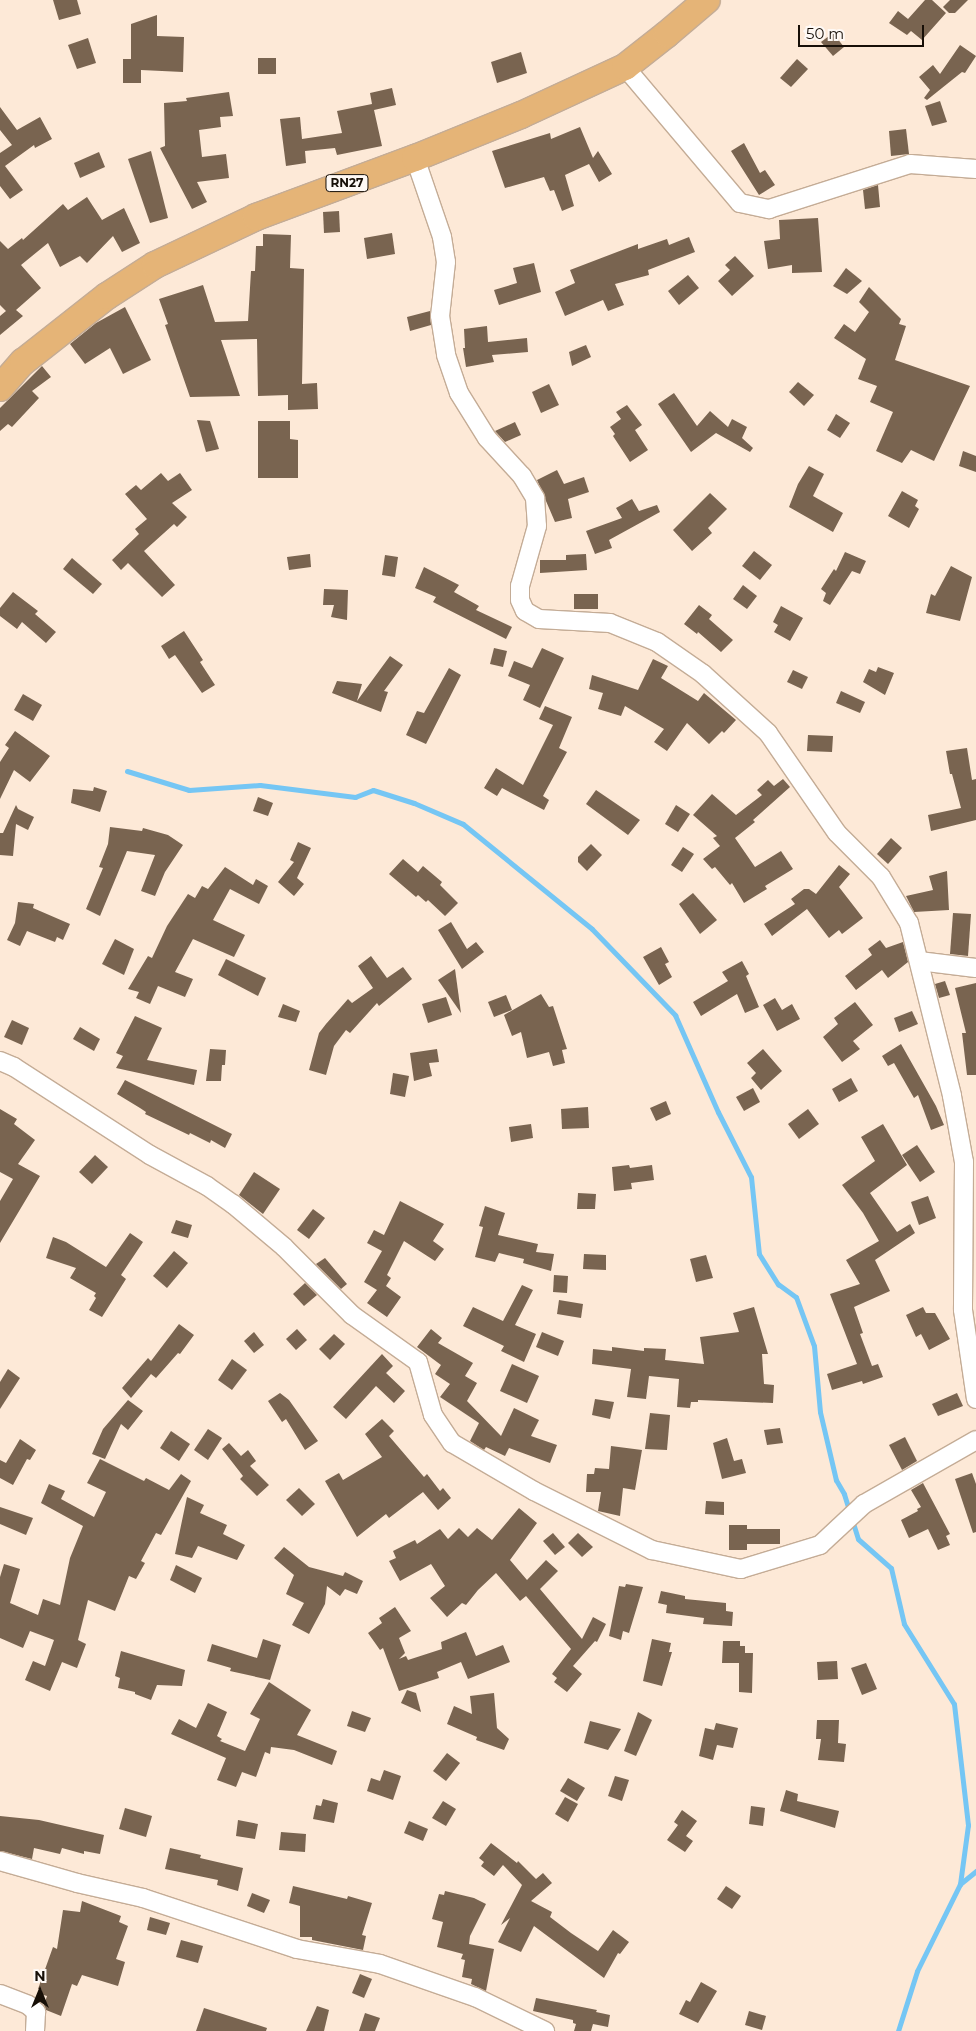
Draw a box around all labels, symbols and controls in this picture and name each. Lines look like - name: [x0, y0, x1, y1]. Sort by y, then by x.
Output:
- scale bar: [801, 15, 927, 47]
- text: 50 m: [806, 24, 844, 43]
- road number: RN27: [324, 174, 370, 192]
- north arrow: [15, 1966, 65, 2016]
- text: N: [34, 1967, 46, 1985]

